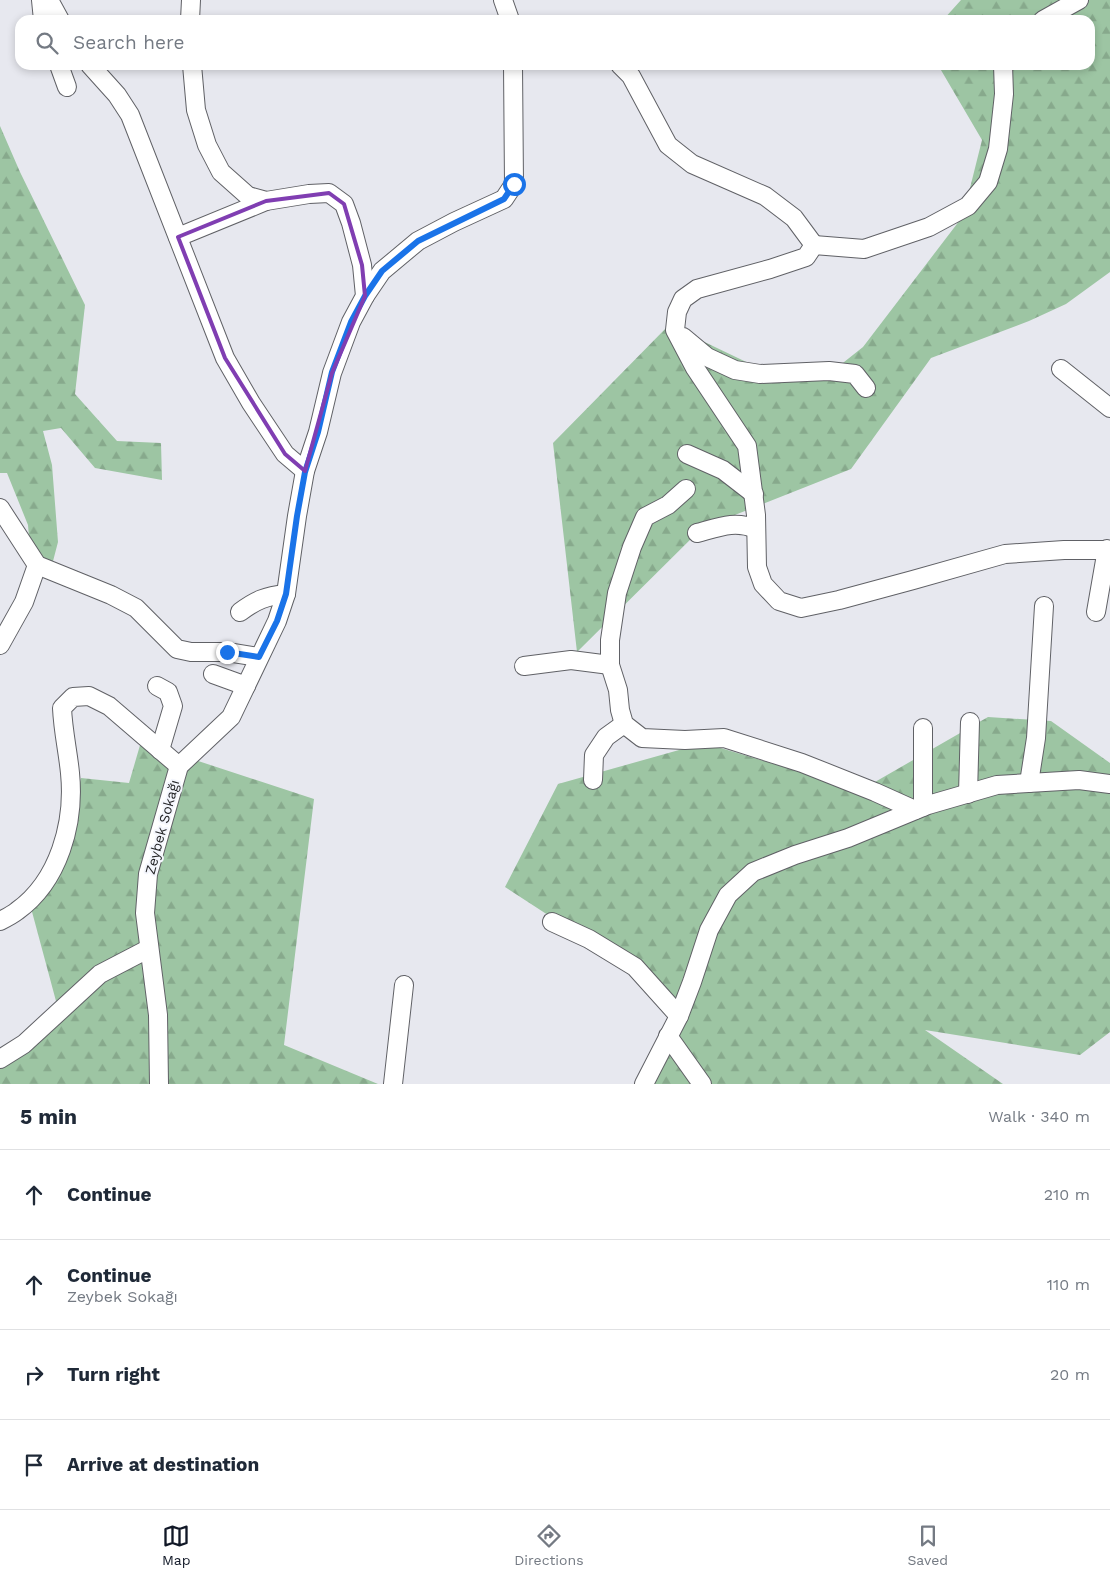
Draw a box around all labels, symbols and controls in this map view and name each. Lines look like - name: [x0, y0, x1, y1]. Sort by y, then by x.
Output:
- search box: [15, 15, 1095, 70]
- icon: search: [33, 29, 61, 57]
- text: Search here: [73, 31, 184, 54]
- route start: [503, 173, 526, 196]
- route end: [216, 641, 239, 664]
- street label: Zeybek Sokağı: [142, 778, 182, 876]
- text: 5 min: [20, 1104, 77, 1129]
- text: Walk · 340 m: [988, 1107, 1090, 1126]
- icon: ahead: [20, 1181, 48, 1209]
- text: Continue: [67, 1183, 151, 1206]
- text: 210 m: [1044, 1185, 1090, 1204]
- text: Continue: [67, 1264, 151, 1287]
- icon: ahead: [20, 1271, 48, 1299]
- text: 110 m: [1047, 1275, 1090, 1294]
- text: Zeybek Sokağı: [67, 1287, 178, 1306]
- icon: right: [20, 1361, 48, 1389]
- text: Turn right: [67, 1363, 160, 1386]
- text: 20 m: [1050, 1365, 1090, 1384]
- icon: arrive: [20, 1451, 48, 1479]
- text: Arrive at destination: [67, 1453, 259, 1476]
- tab: Map: [162, 1522, 191, 1568]
- tab: Directions: [514, 1522, 584, 1568]
- tab: Saved: [907, 1522, 948, 1568]

